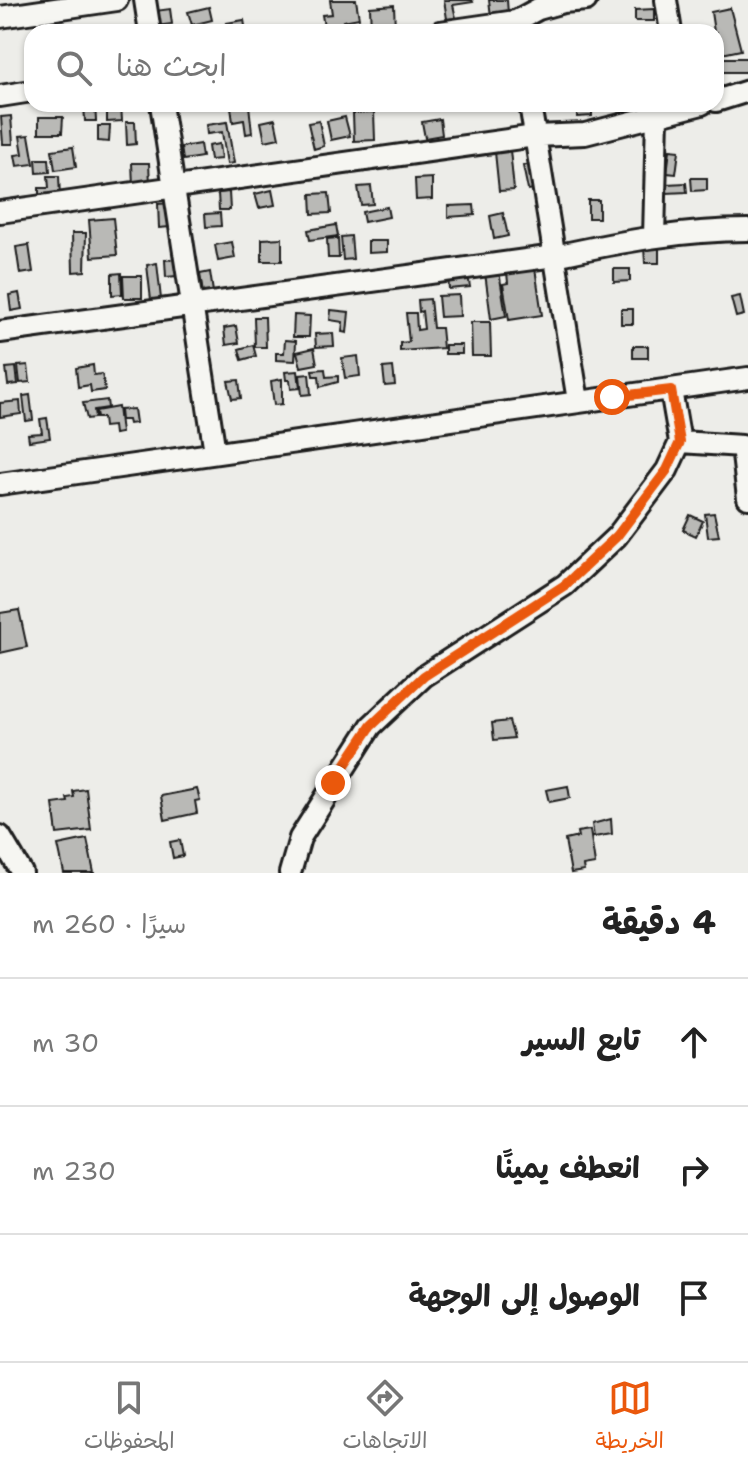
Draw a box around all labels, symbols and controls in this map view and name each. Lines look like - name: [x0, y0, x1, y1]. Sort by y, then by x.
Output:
- search box: [24, 24, 724, 112]
- text: ابحث هنا: [116, 45, 227, 86]
- icon: search: [52, 46, 96, 90]
- route start: [594, 379, 630, 415]
- route end: [315, 765, 351, 801]
- text: 4 دقيقة: [602, 899, 716, 945]
- text: سيرًا · 260 m: [32, 906, 186, 941]
- text: تابع السير: [523, 1019, 640, 1060]
- icon: ahead: [672, 1020, 716, 1064]
- text: 30 m: [32, 1025, 99, 1060]
- text: انعطف يمينًا: [496, 1147, 640, 1188]
- icon: right: [672, 1148, 716, 1192]
- text: 230 m: [32, 1153, 116, 1188]
- text: الوصول إلى الوجهة: [408, 1275, 640, 1316]
- icon: arrive: [672, 1276, 716, 1320]
- tab: المحفوظات: [84, 1376, 175, 1460]
- tab: الاتجاهات: [342, 1376, 427, 1460]
- tab: الخريطة: [595, 1376, 664, 1460]

